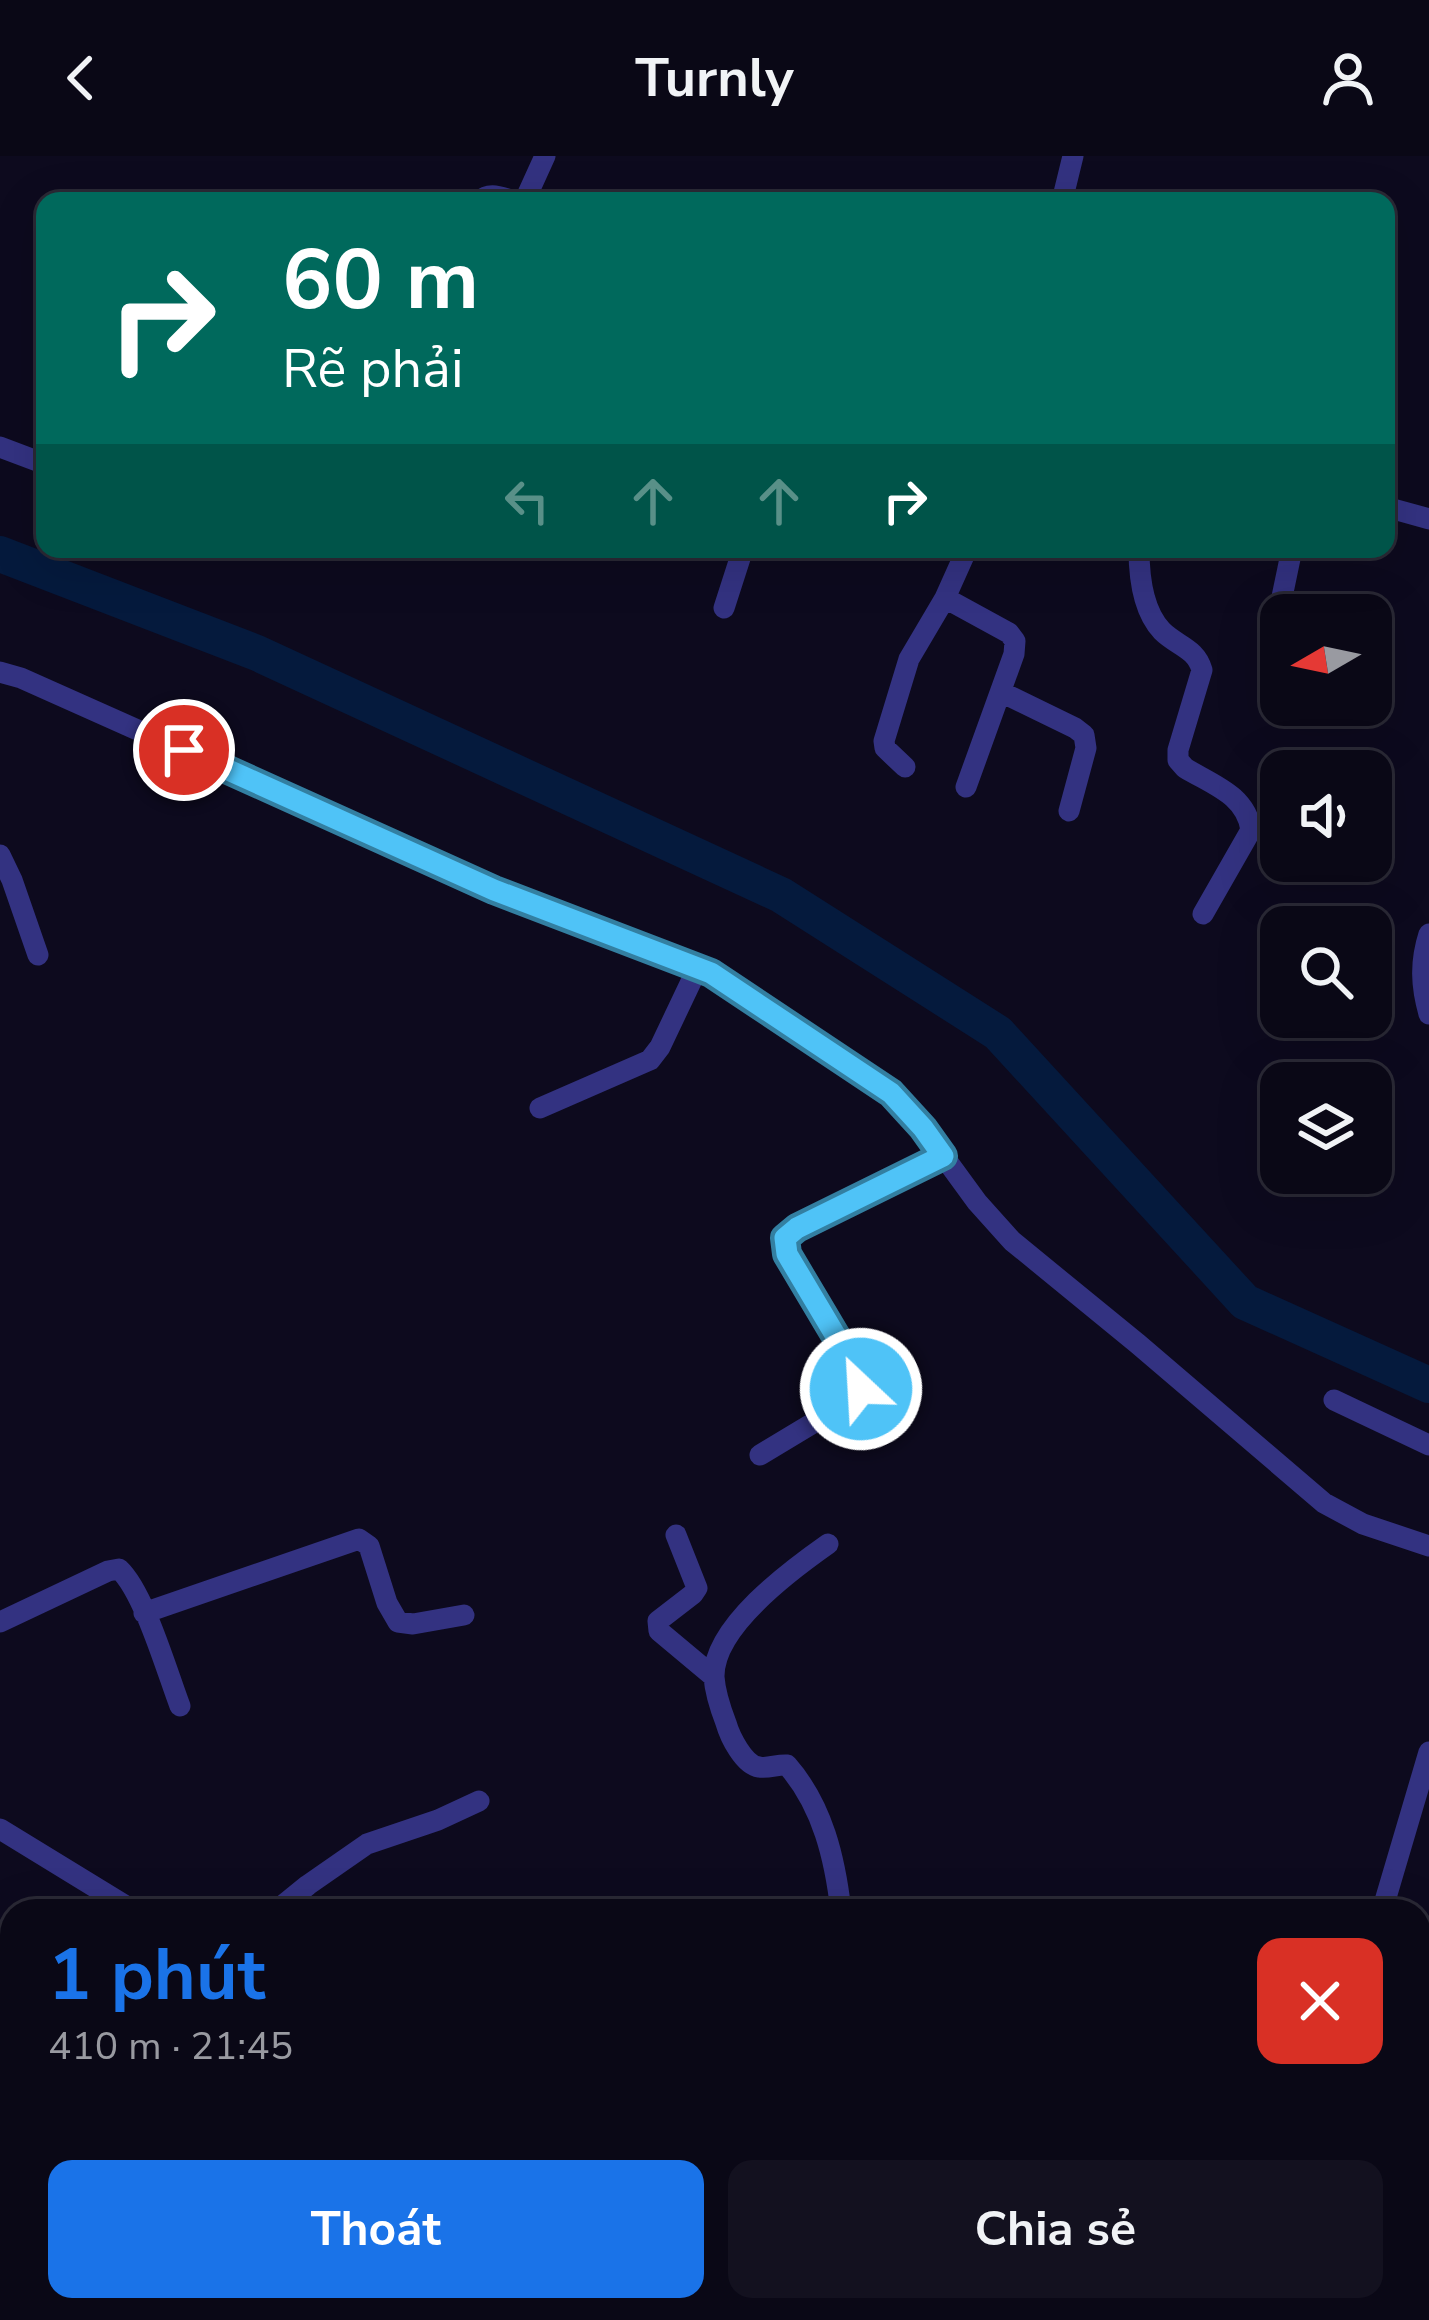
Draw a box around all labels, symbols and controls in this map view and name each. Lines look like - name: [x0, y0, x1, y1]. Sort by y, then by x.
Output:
- text: Turnly: [635, 41, 794, 115]
- icon: back: [48, 45, 114, 111]
- icon: person: [1315, 45, 1381, 111]
- text: 60 m: [282, 223, 479, 338]
- icon: right: [84, 240, 240, 396]
- text: Rẽ phải: [282, 332, 463, 406]
- icon: left: [494, 468, 560, 534]
- icon: ahead: [620, 468, 686, 534]
- icon: ahead: [746, 468, 812, 534]
- icon: right: [872, 468, 938, 534]
- north arrow: [1260, 594, 1392, 726]
- map controls: [1260, 594, 1392, 1194]
- pin: [133, 699, 235, 801]
- icon: arrive: [151, 717, 217, 783]
- button: sound: [1260, 750, 1392, 882]
- button: search: [1260, 906, 1392, 1038]
- button: layers: [1260, 1062, 1392, 1194]
- position arrow: [798, 1326, 924, 1452]
- text: 1 phút: [48, 1926, 265, 2024]
- button: close: [1257, 1938, 1383, 2064]
- text: 410 m · 21:45: [48, 2020, 293, 2073]
- button: Thoát: [48, 2160, 704, 2298]
- button: Chia sẻ: [728, 2160, 1383, 2298]

